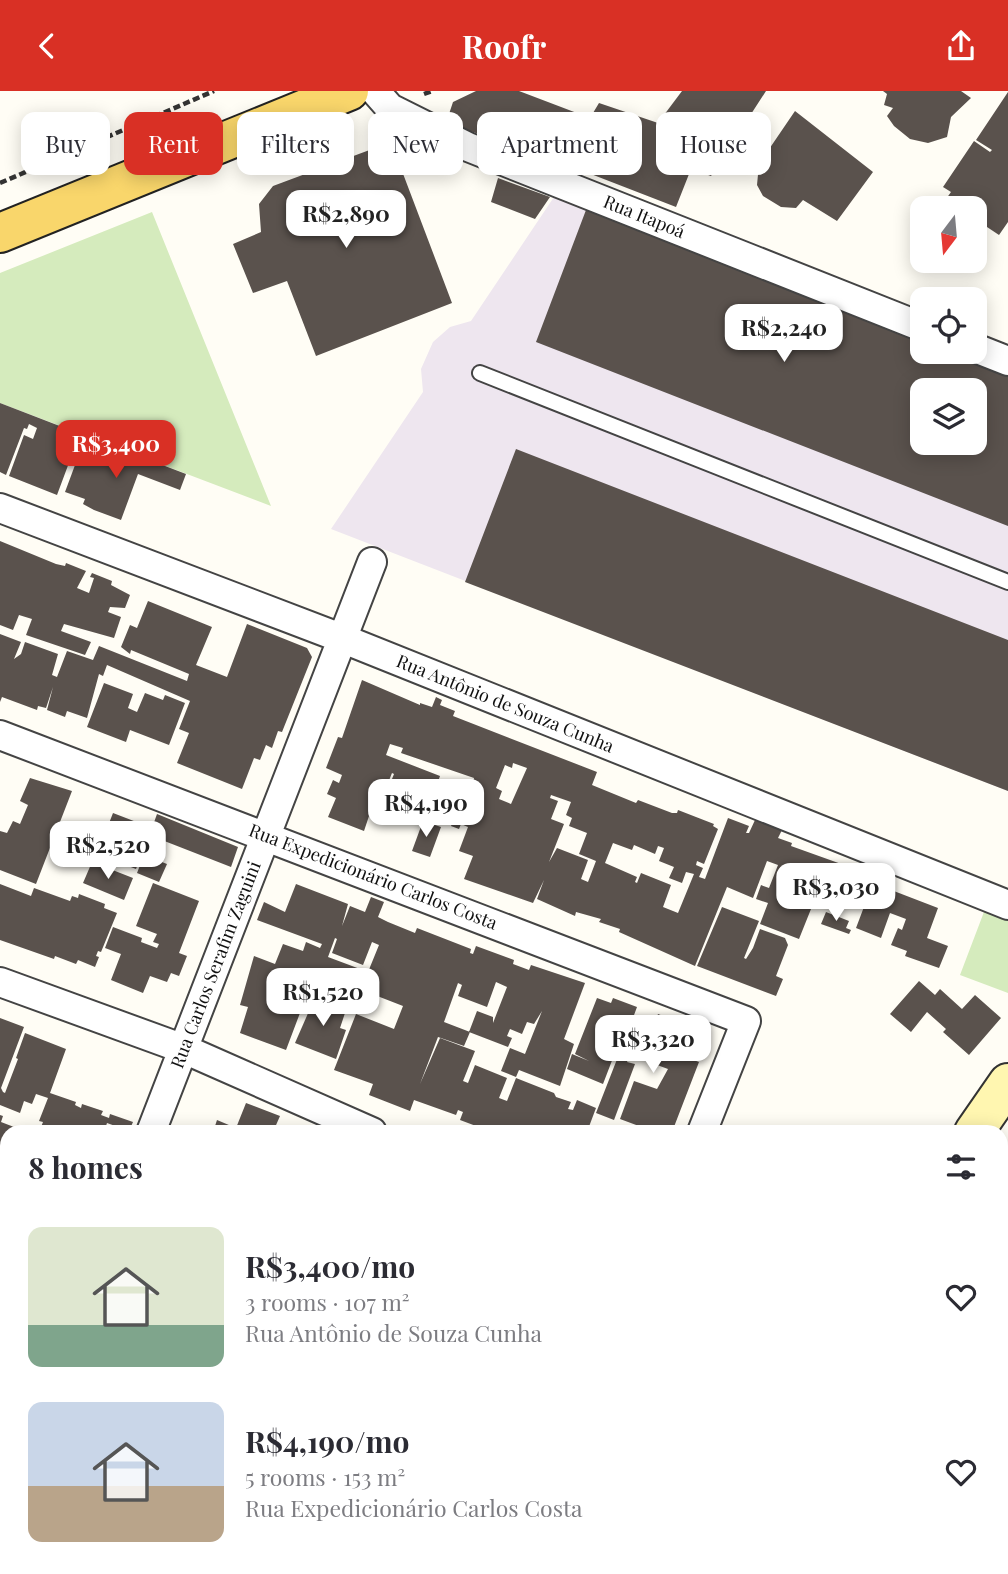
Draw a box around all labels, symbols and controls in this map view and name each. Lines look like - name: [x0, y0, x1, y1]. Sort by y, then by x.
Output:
- text: Roofr: [462, 24, 546, 67]
- icon: back: [28, 27, 66, 65]
- icon: share: [942, 27, 980, 65]
- chip: Buy: [21, 112, 110, 175]
- chip: Rent: [124, 112, 223, 175]
- chip: Filters: [237, 112, 354, 175]
- chip: New: [368, 112, 463, 175]
- chip: Apartment: [477, 112, 642, 175]
- chip: House: [656, 112, 771, 175]
- street label: Rua Itapoá: [600, 189, 689, 243]
- pin: R$2,890: [281, 191, 411, 250]
- north arrow: [910, 196, 987, 273]
- map controls: [910, 196, 987, 455]
- text: R$2,890: [302, 197, 390, 228]
- button: locate: [910, 287, 987, 364]
- pin: R$2,240: [719, 305, 849, 364]
- text: R$2,240: [741, 311, 827, 342]
- button: layers: [910, 378, 987, 455]
- pin: R$3,400: [51, 421, 181, 480]
- text: R$3,400: [72, 427, 160, 458]
- street label: Rua Antônio de Souza Cunha: [393, 648, 618, 758]
- pin: R$4,190: [361, 779, 491, 839]
- text: R$4,190: [384, 786, 468, 817]
- street label: Rua Expedicionário Carlos Costa: [246, 818, 501, 935]
- pin: R$2,520: [43, 821, 173, 881]
- text: R$2,520: [66, 828, 150, 859]
- street label: Rua Carlos Serafim Zaguini: [164, 858, 266, 1072]
- pin: R$3,030: [771, 863, 901, 923]
- text: R$3,030: [792, 870, 880, 901]
- pin: R$1,520: [258, 969, 388, 1028]
- text: R$1,520: [282, 975, 364, 1006]
- pin: R$3,320: [588, 1016, 718, 1075]
- text: R$3,320: [611, 1022, 695, 1053]
- text: 8 homes: [28, 1147, 143, 1187]
- icon: filters: [942, 1148, 980, 1186]
- text: R$3,400/mo: [245, 1246, 415, 1286]
- icon: home: [84, 1255, 168, 1339]
- icon: heart: [942, 1278, 980, 1316]
- text: 3 rooms · 107 m²: [245, 1286, 410, 1317]
- text: Rua Antônio de Souza Cunha: [245, 1317, 542, 1348]
- text: R$4,190/mo: [245, 1421, 410, 1461]
- icon: home: [84, 1430, 168, 1514]
- icon: heart: [942, 1453, 980, 1491]
- text: 5 rooms · 153 m²: [245, 1461, 405, 1492]
- text: Rua Expedicionário Carlos Costa: [245, 1492, 583, 1523]

